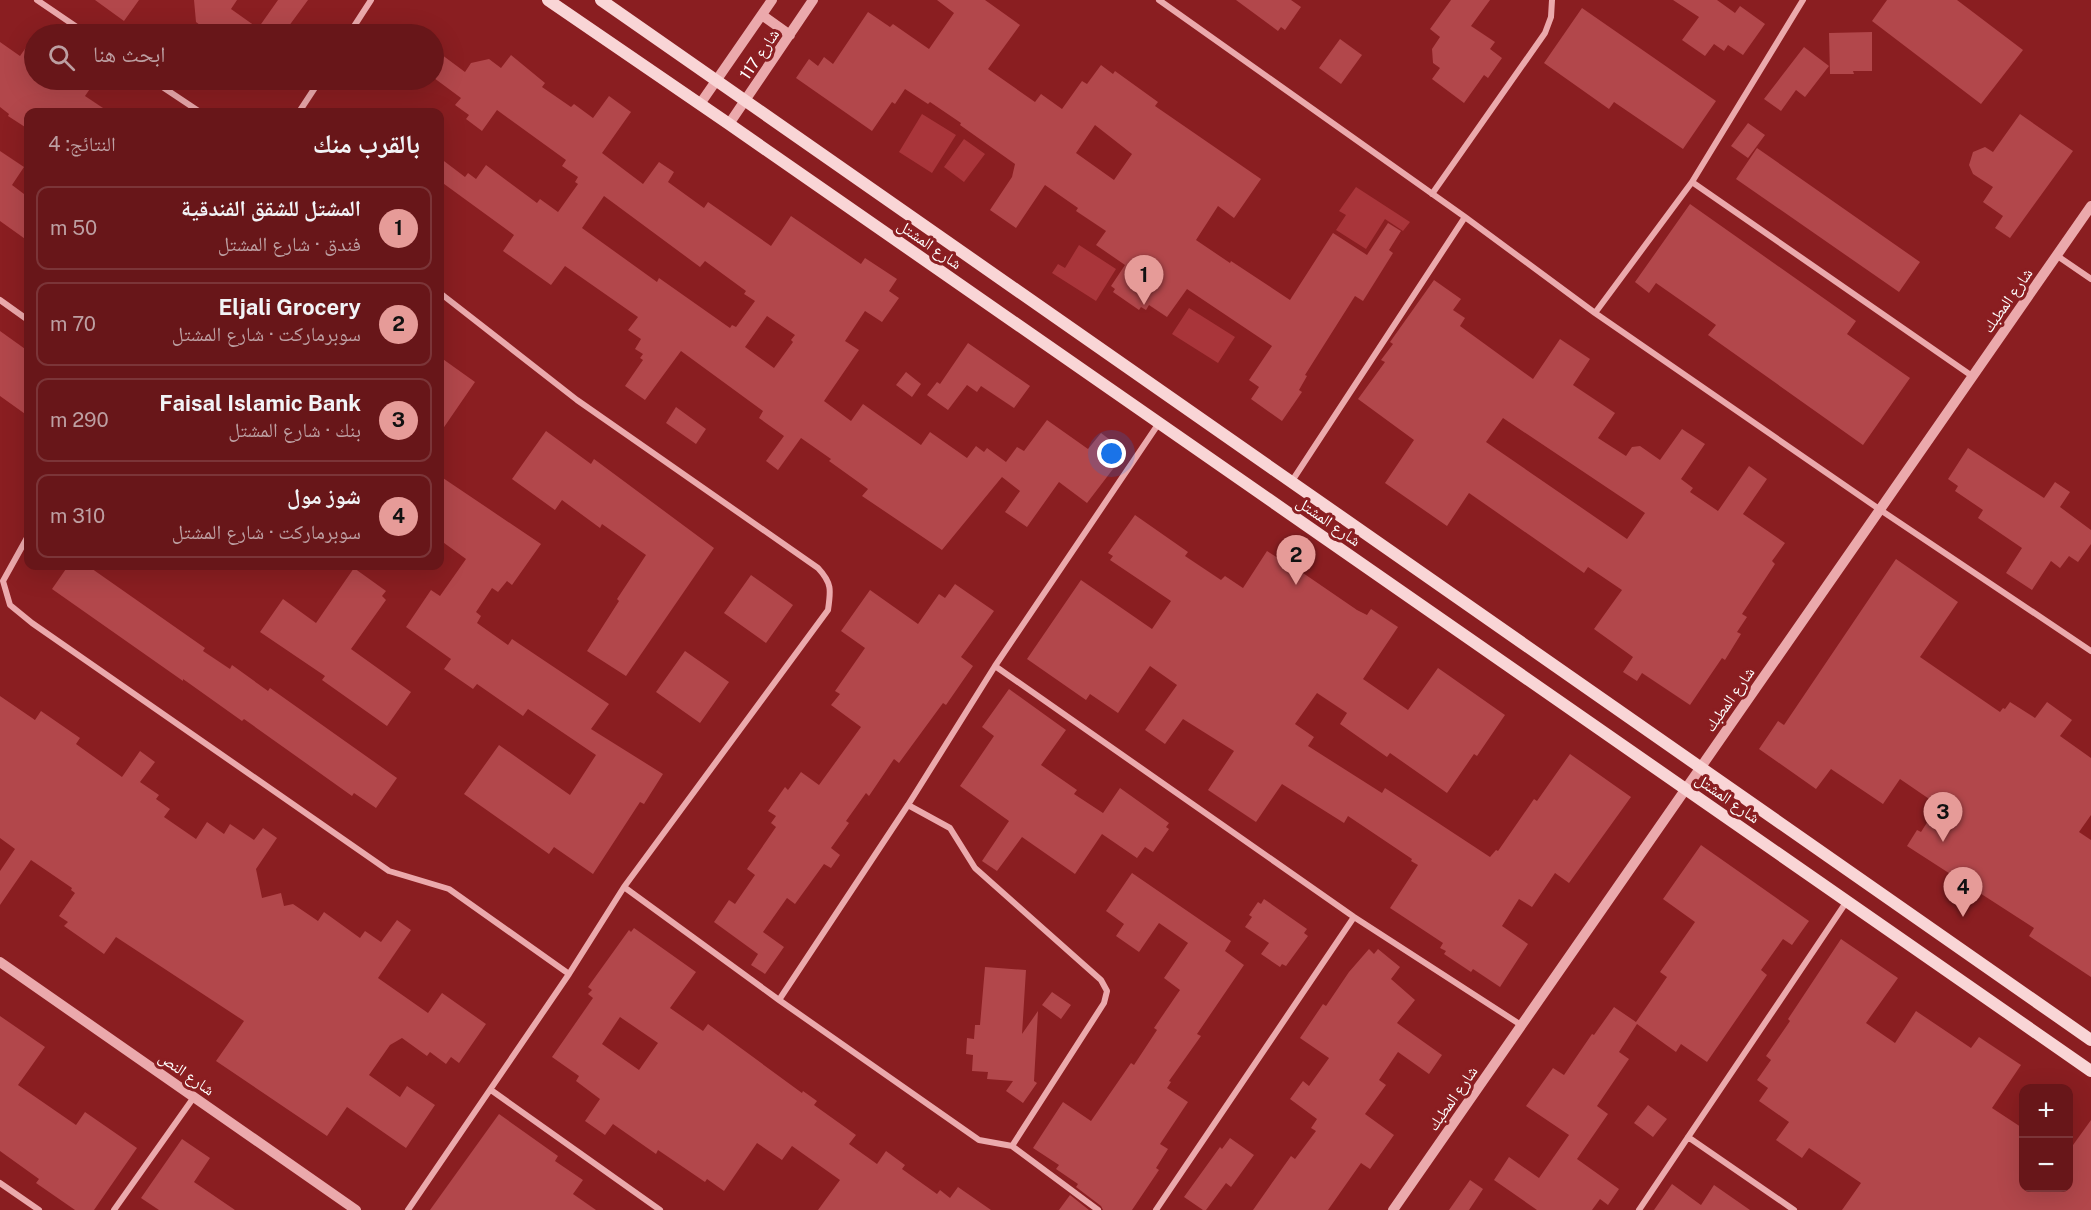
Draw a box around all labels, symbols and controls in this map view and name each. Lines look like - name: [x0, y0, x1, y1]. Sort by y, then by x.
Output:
- search box: [24, 24, 444, 90]
- street label: شارع 117: [736, 25, 784, 84]
- icon: search: [45, 41, 78, 74]
- text: ابحث هنا: [93, 41, 165, 67]
- text: بالقرب منك: [313, 128, 420, 159]
- text: النتائج: 4: [48, 132, 116, 156]
- text: المشتل للشقق الفندقية: [181, 195, 361, 221]
- street label: شارع المشتل: [893, 215, 965, 274]
- text: 50 m: [50, 216, 97, 240]
- text: 1: [394, 216, 403, 240]
- text: فندق · شارع المشتل: [218, 232, 361, 256]
- pin: 1: [1124, 256, 1164, 305]
- street label: شارع المطبك: [1978, 264, 2037, 337]
- text: Eljali Grocery: [218, 294, 361, 320]
- text: 70 m: [50, 312, 96, 336]
- text: 2: [392, 312, 405, 336]
- text: سوبرماركت · شارع المشتل: [172, 322, 361, 346]
- text: Faisal Islamic Bank: [159, 390, 361, 416]
- text: 290 m: [50, 408, 109, 432]
- text: 3: [392, 408, 405, 432]
- text: بنك · شارع المشتل: [228, 418, 361, 442]
- your location: [1097, 439, 1126, 468]
- text: شوز مول: [287, 483, 361, 509]
- street label: شارع المشتل: [1292, 492, 1364, 551]
- text: 310 m: [50, 504, 105, 528]
- text: 4: [392, 504, 405, 528]
- text: سوبرماركت · شارع المشتل: [172, 520, 361, 544]
- pin: 2: [1276, 536, 1316, 585]
- street label: شارع المطبك: [1700, 663, 1759, 736]
- street label: شارع المشتل: [1691, 769, 1763, 828]
- pin: 3: [1924, 792, 1962, 842]
- pin: 4: [1944, 868, 1982, 917]
- street label: شارع النص: [155, 1047, 218, 1100]
- street label: شارع المطبك: [1423, 1062, 1482, 1135]
- map controls: [2019, 1084, 2073, 1192]
- button: +: [2019, 1084, 2073, 1138]
- button: −: [2019, 1138, 2073, 1192]

